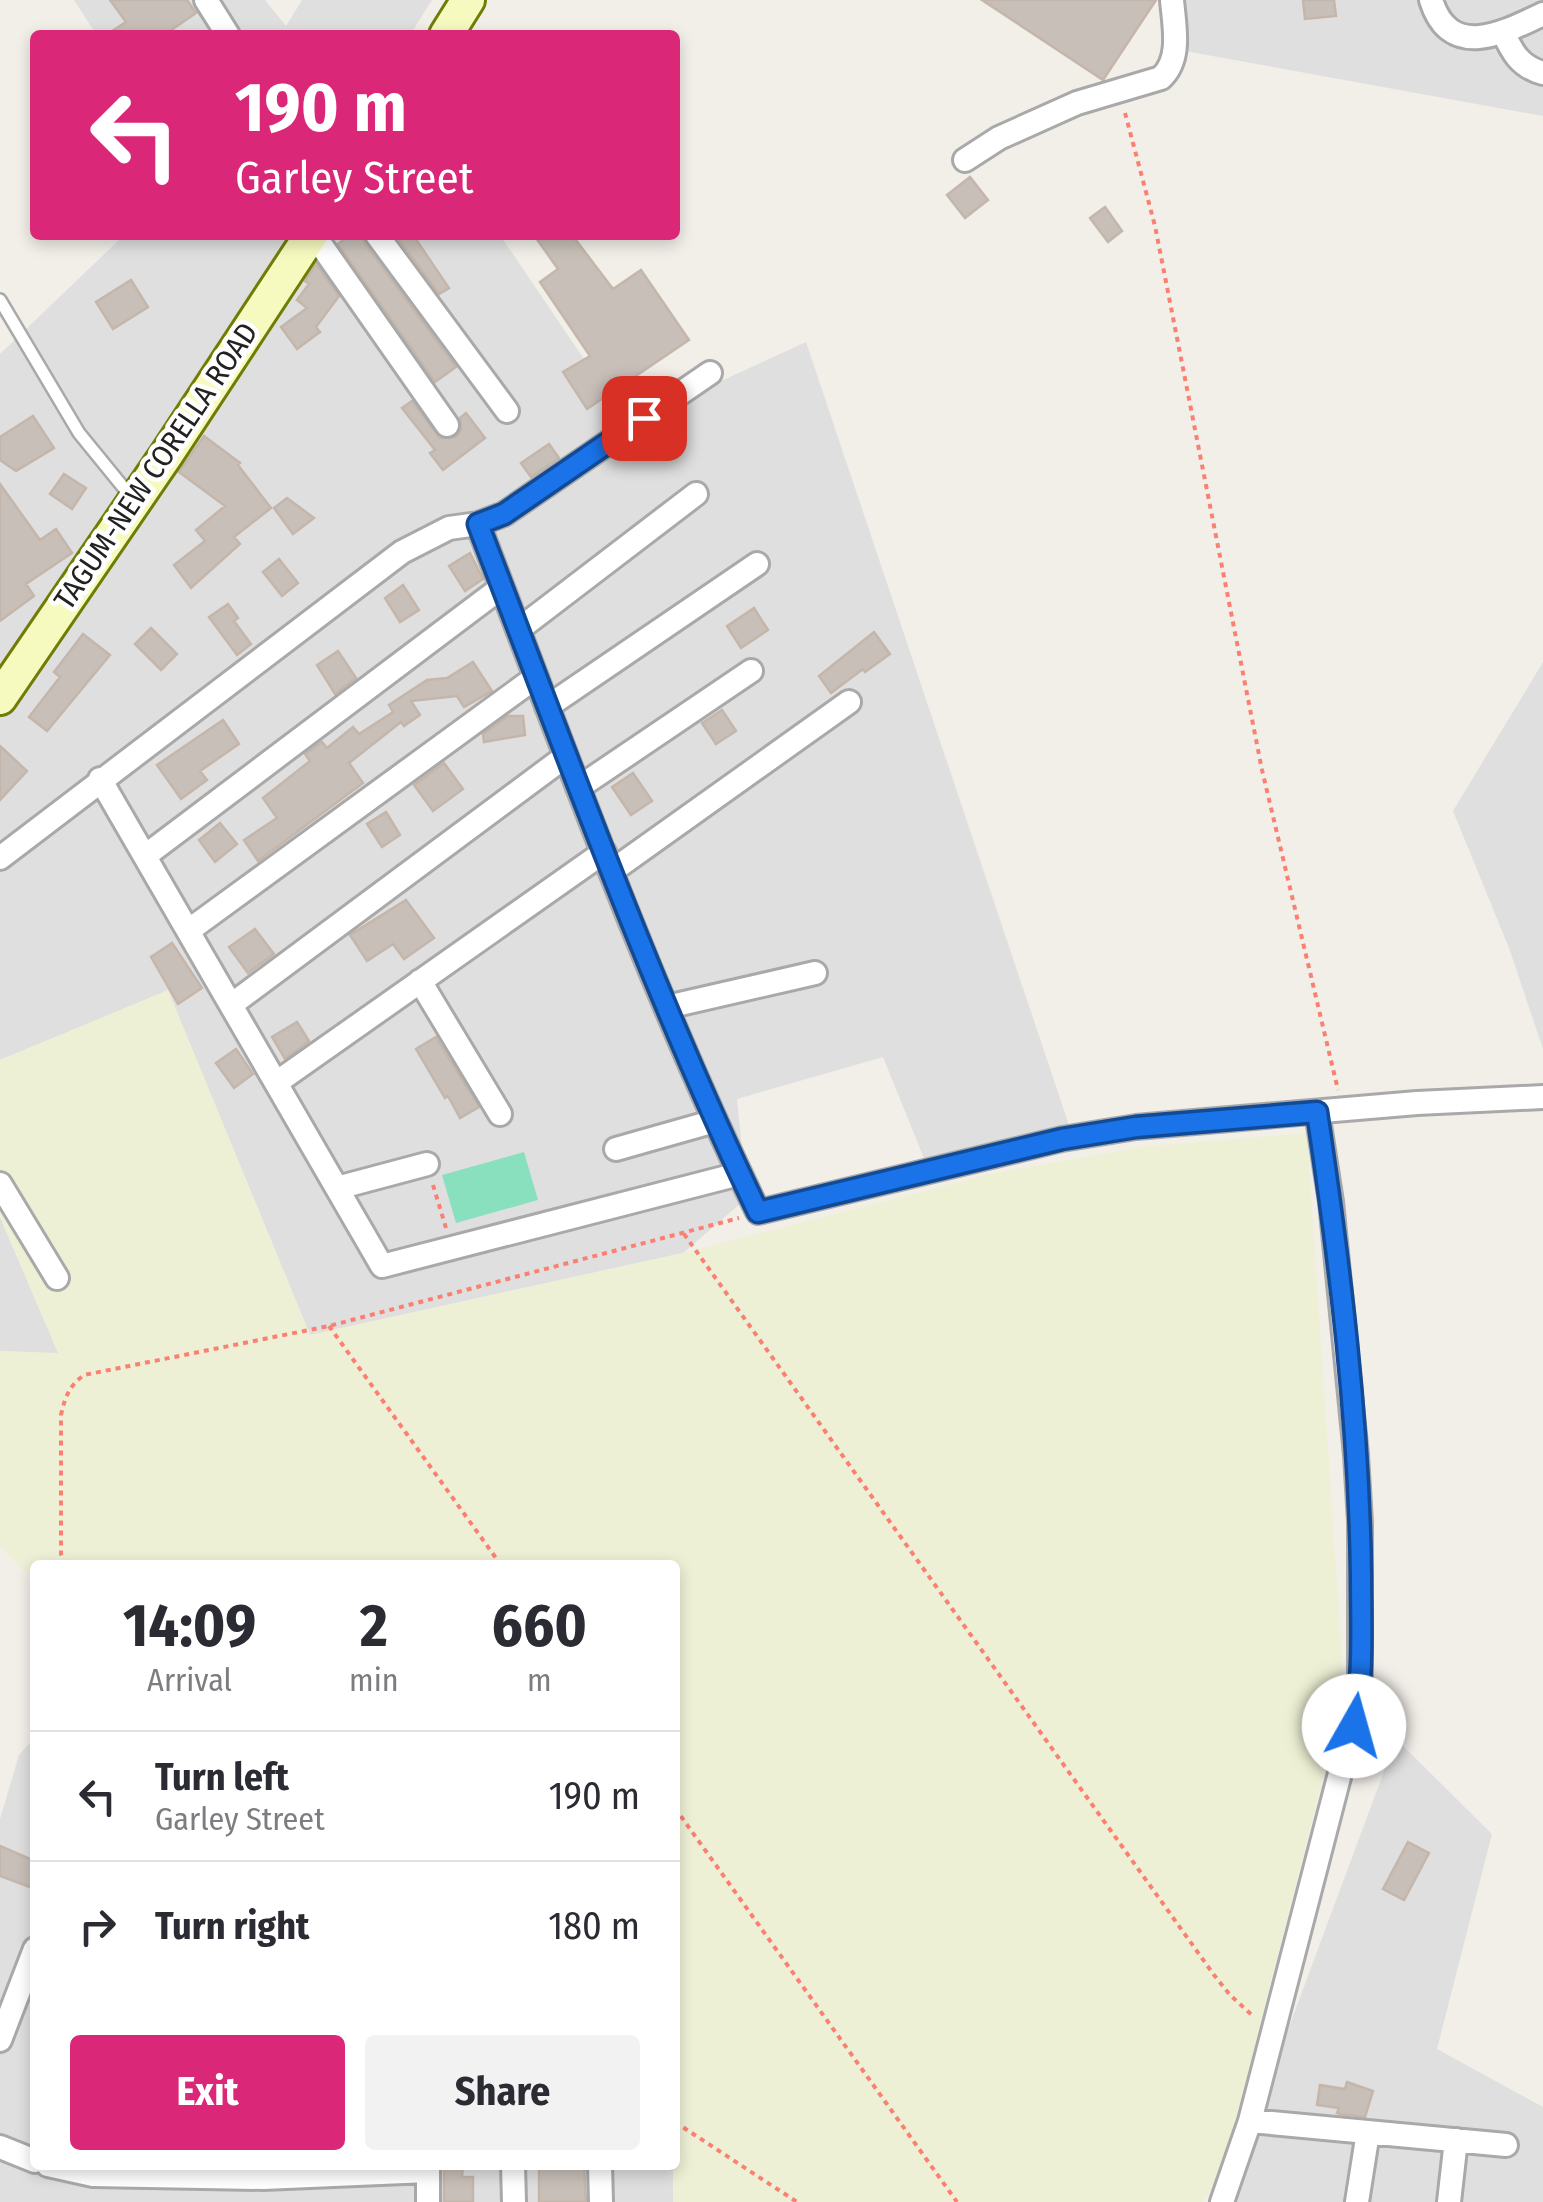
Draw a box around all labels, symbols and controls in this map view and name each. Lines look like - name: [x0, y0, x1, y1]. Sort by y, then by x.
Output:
- text: 190 m: [235, 66, 407, 150]
- icon: left: [70, 70, 200, 200]
- text: Garley Street: [235, 151, 474, 205]
- street label: TAGUM-NEW CORELLA ROAD: [47, 316, 265, 616]
- pin: [602, 376, 687, 461]
- icon: arrive: [617, 391, 672, 446]
- text: 14:09: [123, 1590, 256, 1662]
- text: 2: [360, 1590, 388, 1662]
- text: 660: [492, 1590, 587, 1662]
- text: Arrival: [147, 1661, 232, 1699]
- text: min: [349, 1661, 399, 1699]
- text: m: [527, 1661, 552, 1699]
- position arrow: [1302, 1674, 1406, 1778]
- text: Turn left: [155, 1754, 289, 1800]
- icon: left: [70, 1769, 125, 1824]
- text: 190 m: [549, 1773, 640, 1819]
- text: Garley Street: [155, 1800, 325, 1838]
- icon: right: [70, 1899, 125, 1954]
- text: Turn right: [155, 1903, 309, 1949]
- text: 180 m: [548, 1903, 640, 1949]
- button: Exit: [70, 2035, 345, 2150]
- button: Share: [365, 2035, 640, 2150]

